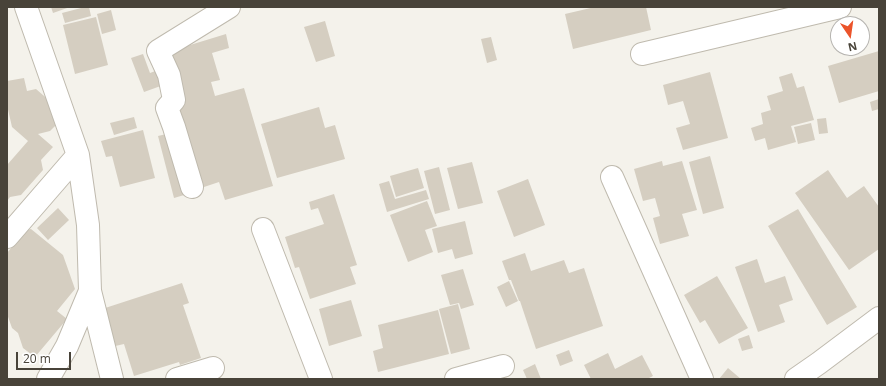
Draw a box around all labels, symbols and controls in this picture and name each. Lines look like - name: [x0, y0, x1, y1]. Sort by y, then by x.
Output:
- north arrow: [830, 16, 870, 56]
- text: N: [847, 39, 859, 56]
- scale bar: [18, 344, 73, 370]
- text: 20 m: [23, 350, 51, 367]

